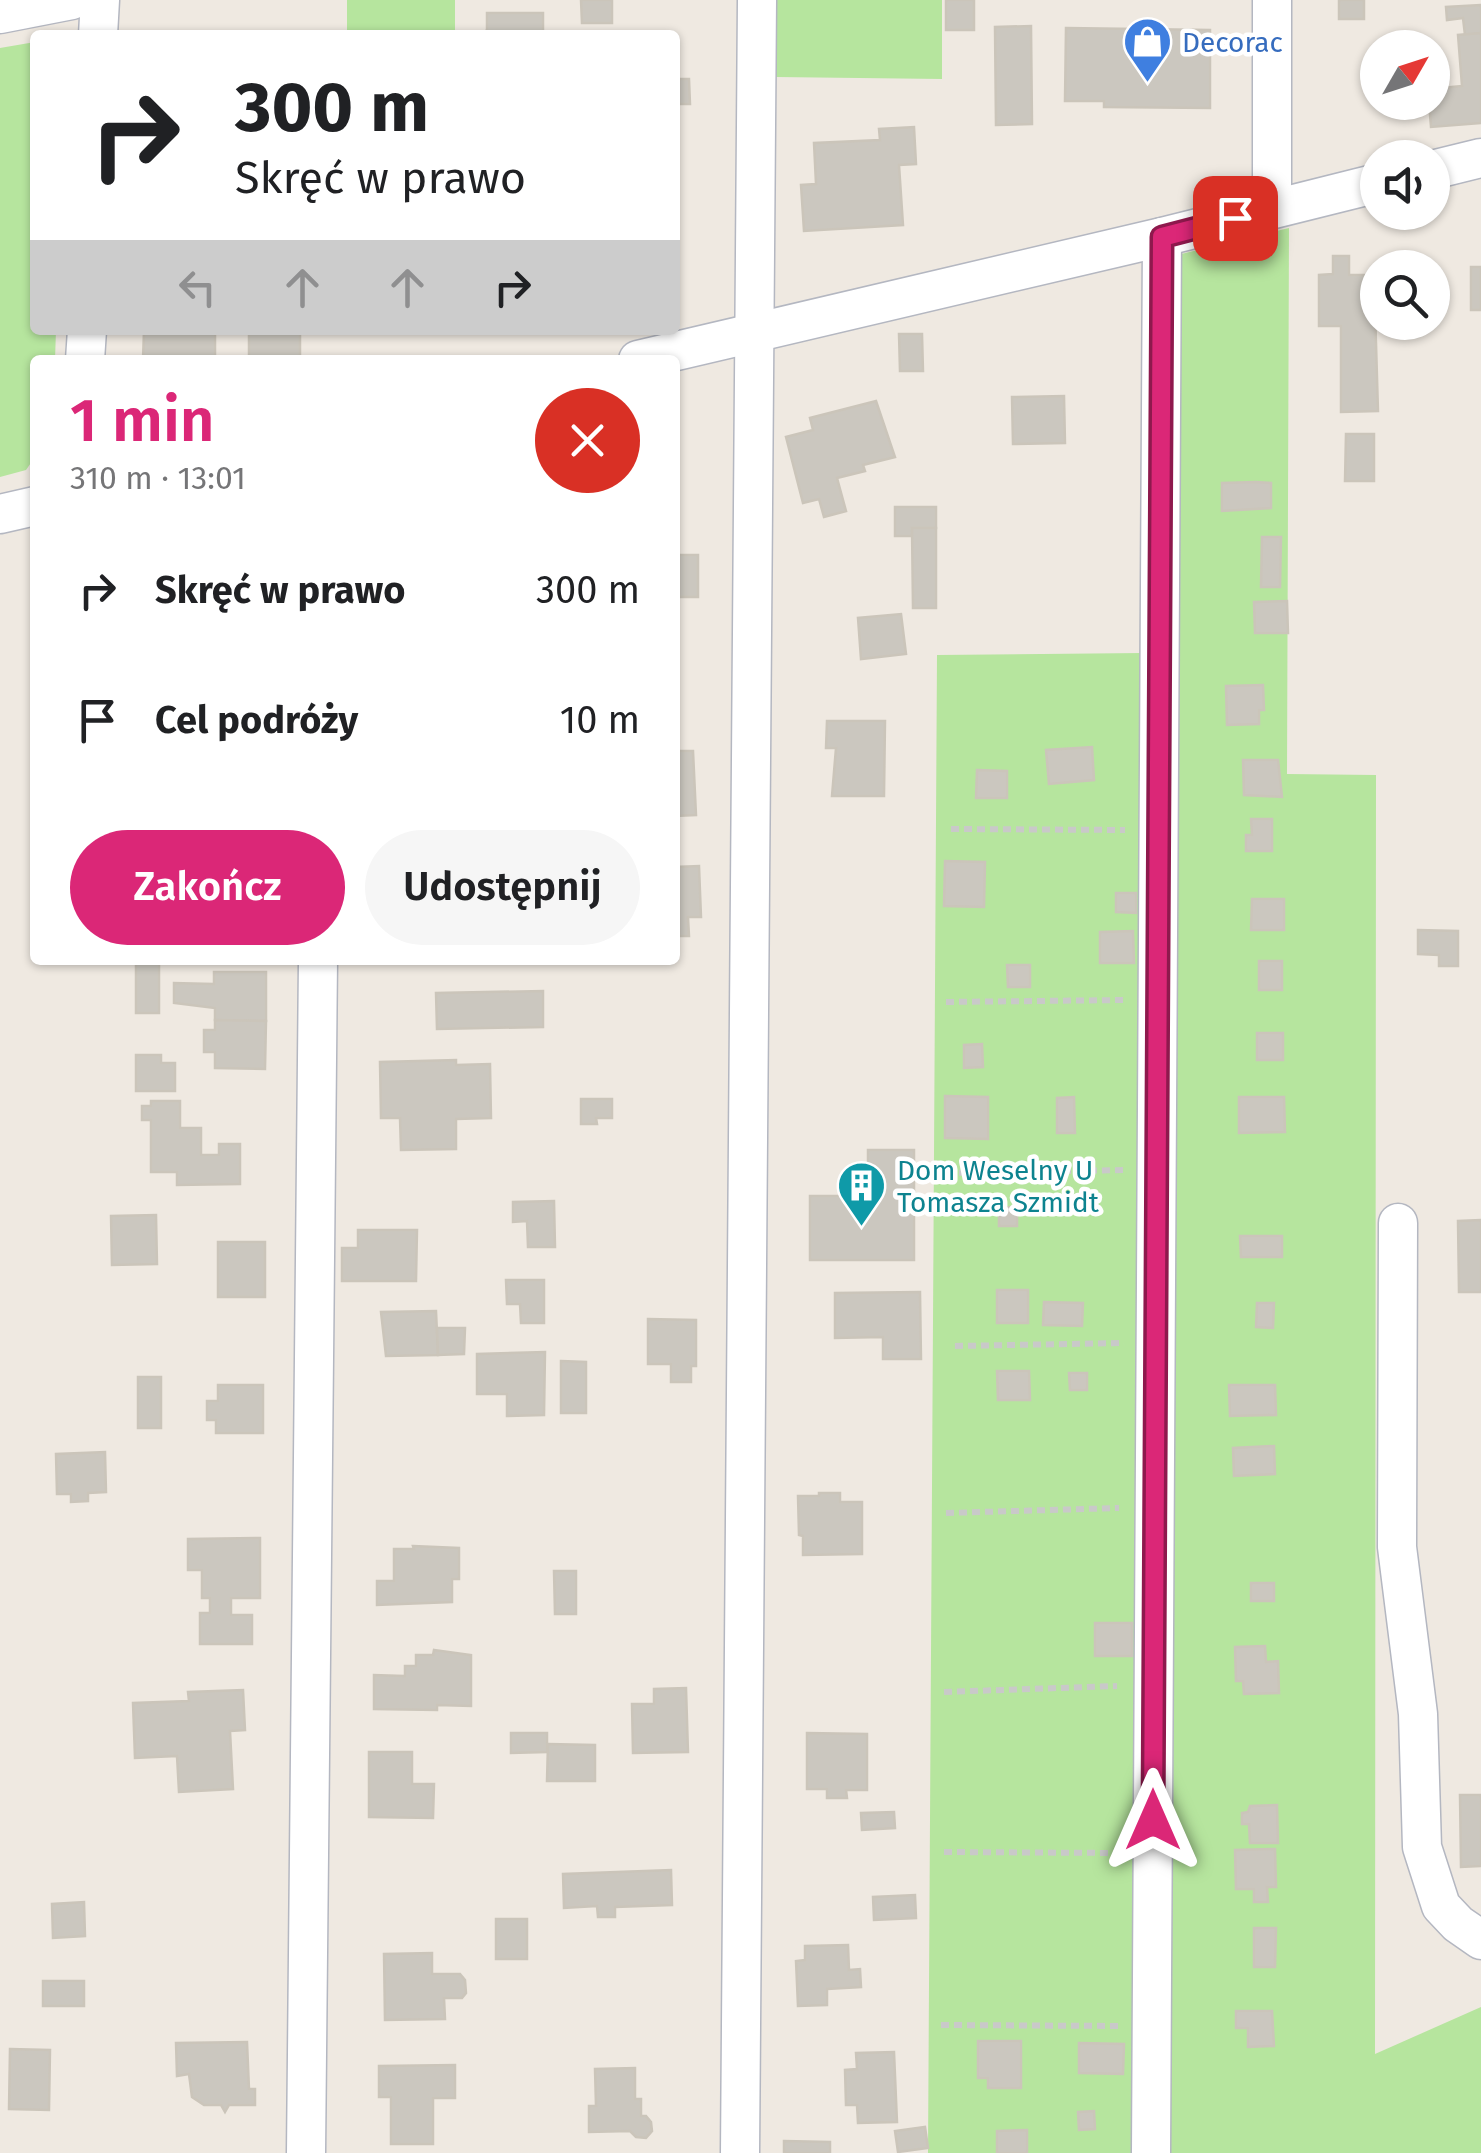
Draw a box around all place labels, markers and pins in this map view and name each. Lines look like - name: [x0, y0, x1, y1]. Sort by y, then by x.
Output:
- shop icon: Decorac: [1121, 16, 1173, 84]
- place label: Decorac: [1182, 26, 1283, 59]
- pin: [1193, 176, 1278, 261]
- place label: Dom Weselny U Tomasza Szmidt: [897, 1154, 1100, 1219]
- building icon: Dom Weselny U Tomasza Szmidt: [836, 1160, 888, 1228]

